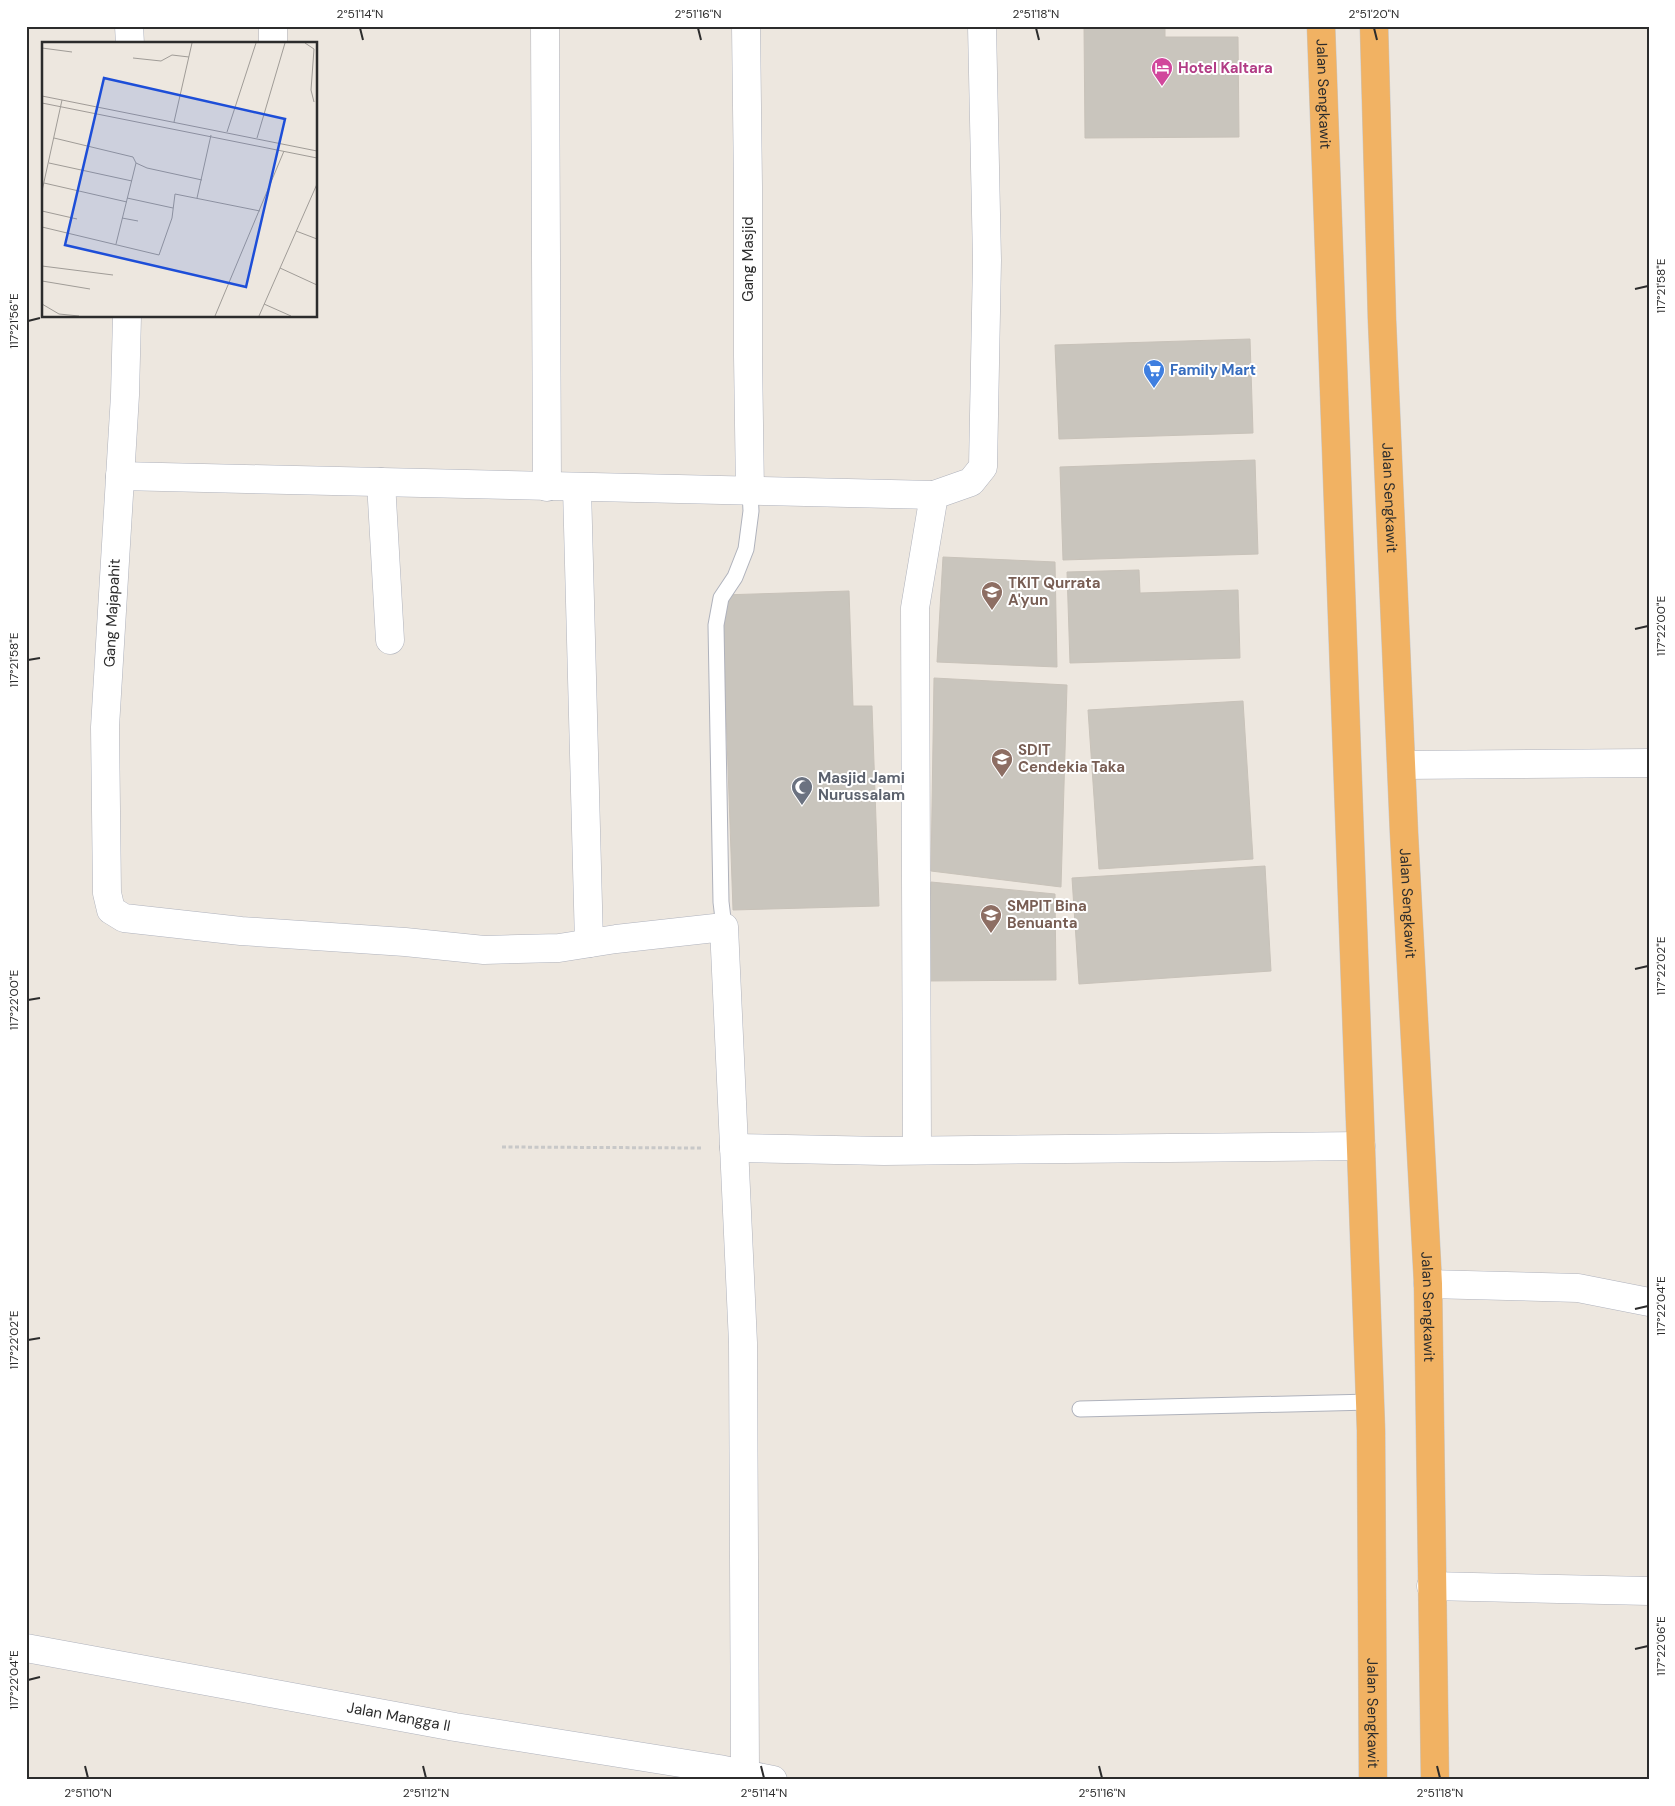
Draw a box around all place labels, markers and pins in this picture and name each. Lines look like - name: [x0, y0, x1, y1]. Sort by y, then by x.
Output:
- hotel icon: Hotel Kaltara: [1150, 56, 1174, 87]
- place label: Hotel Kaltara: [1178, 58, 1273, 78]
- supermarket icon: Family Mart: [1142, 358, 1166, 389]
- place label: Family Mart: [1170, 360, 1256, 380]
- place label: TKIT Qurrata A'yun: [1008, 573, 1101, 610]
- school or university icon: TKIT Qurrata A'yun: [980, 580, 1004, 611]
- place label: SDIT Cendekia Taka: [1018, 740, 1125, 777]
- school or university icon: SDIT Cendekia Taka: [990, 747, 1014, 778]
- place label: Masjid Jami Nurussalam: [818, 768, 905, 805]
- mosque icon: Masjid Jami Nurussalam: [790, 775, 814, 806]
- place label: SMPIT Bina Benuanta: [1007, 896, 1087, 933]
- school or university icon: SMPIT Bina Benuanta: [979, 903, 1003, 934]

